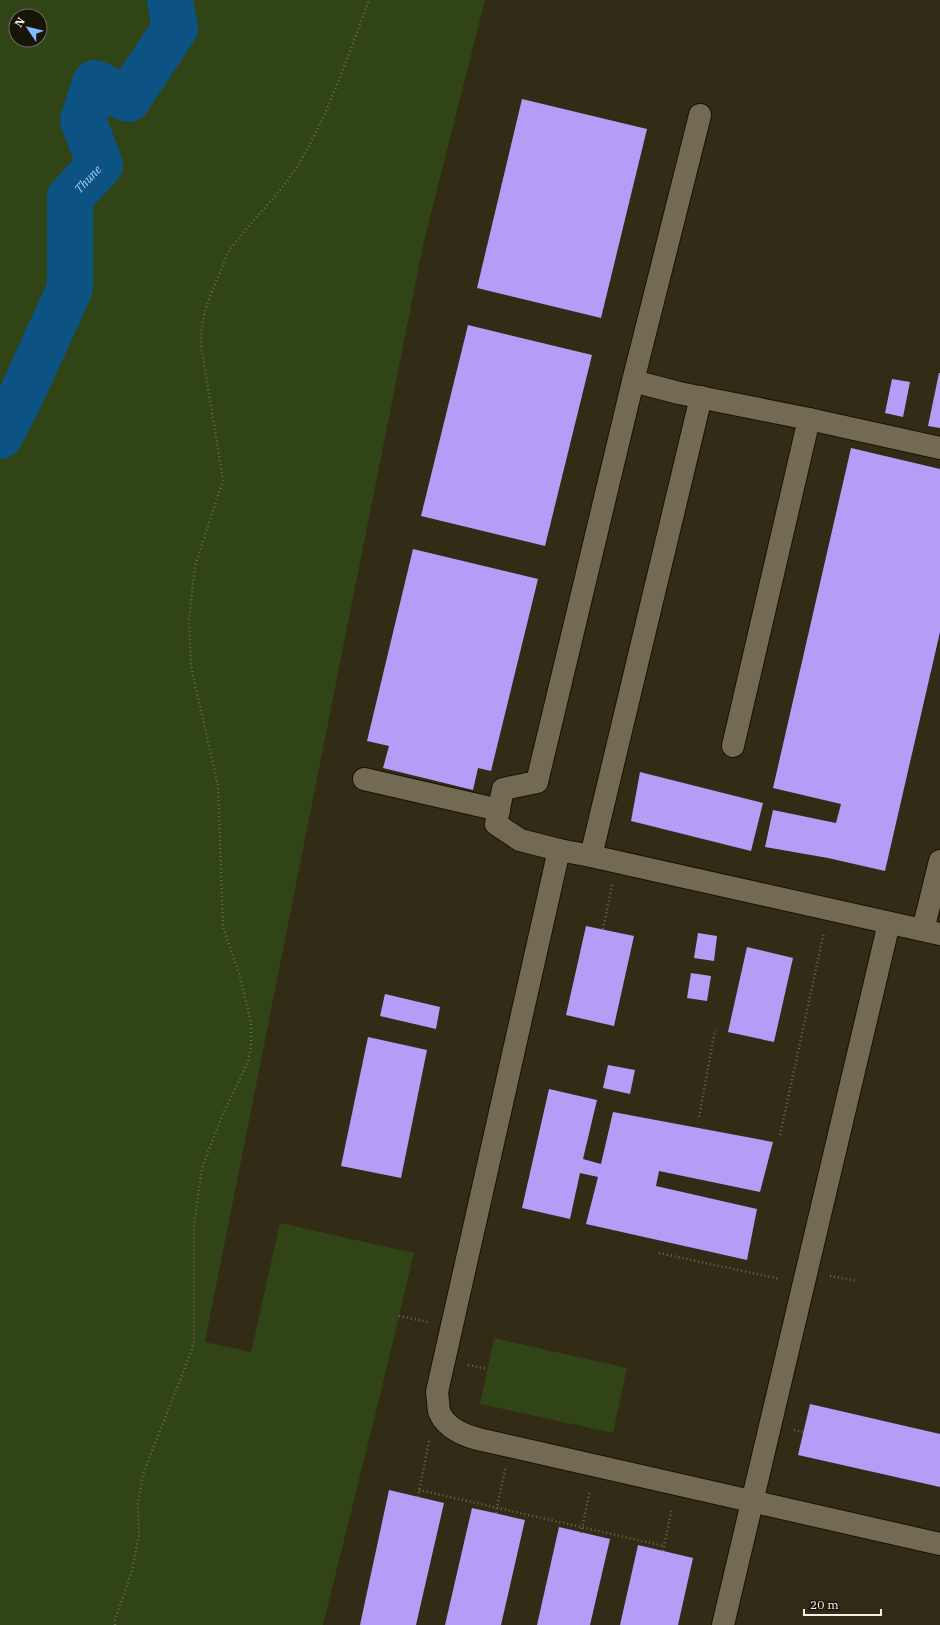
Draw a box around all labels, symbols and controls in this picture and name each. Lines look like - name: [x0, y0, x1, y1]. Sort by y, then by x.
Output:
- north arrow: [8, 8, 48, 48]
- text: N: [12, 14, 28, 30]
- water label: Thune: [71, 161, 104, 196]
- scale bar: [804, 1591, 881, 1617]
- text: 20 m: [810, 1597, 839, 1612]

